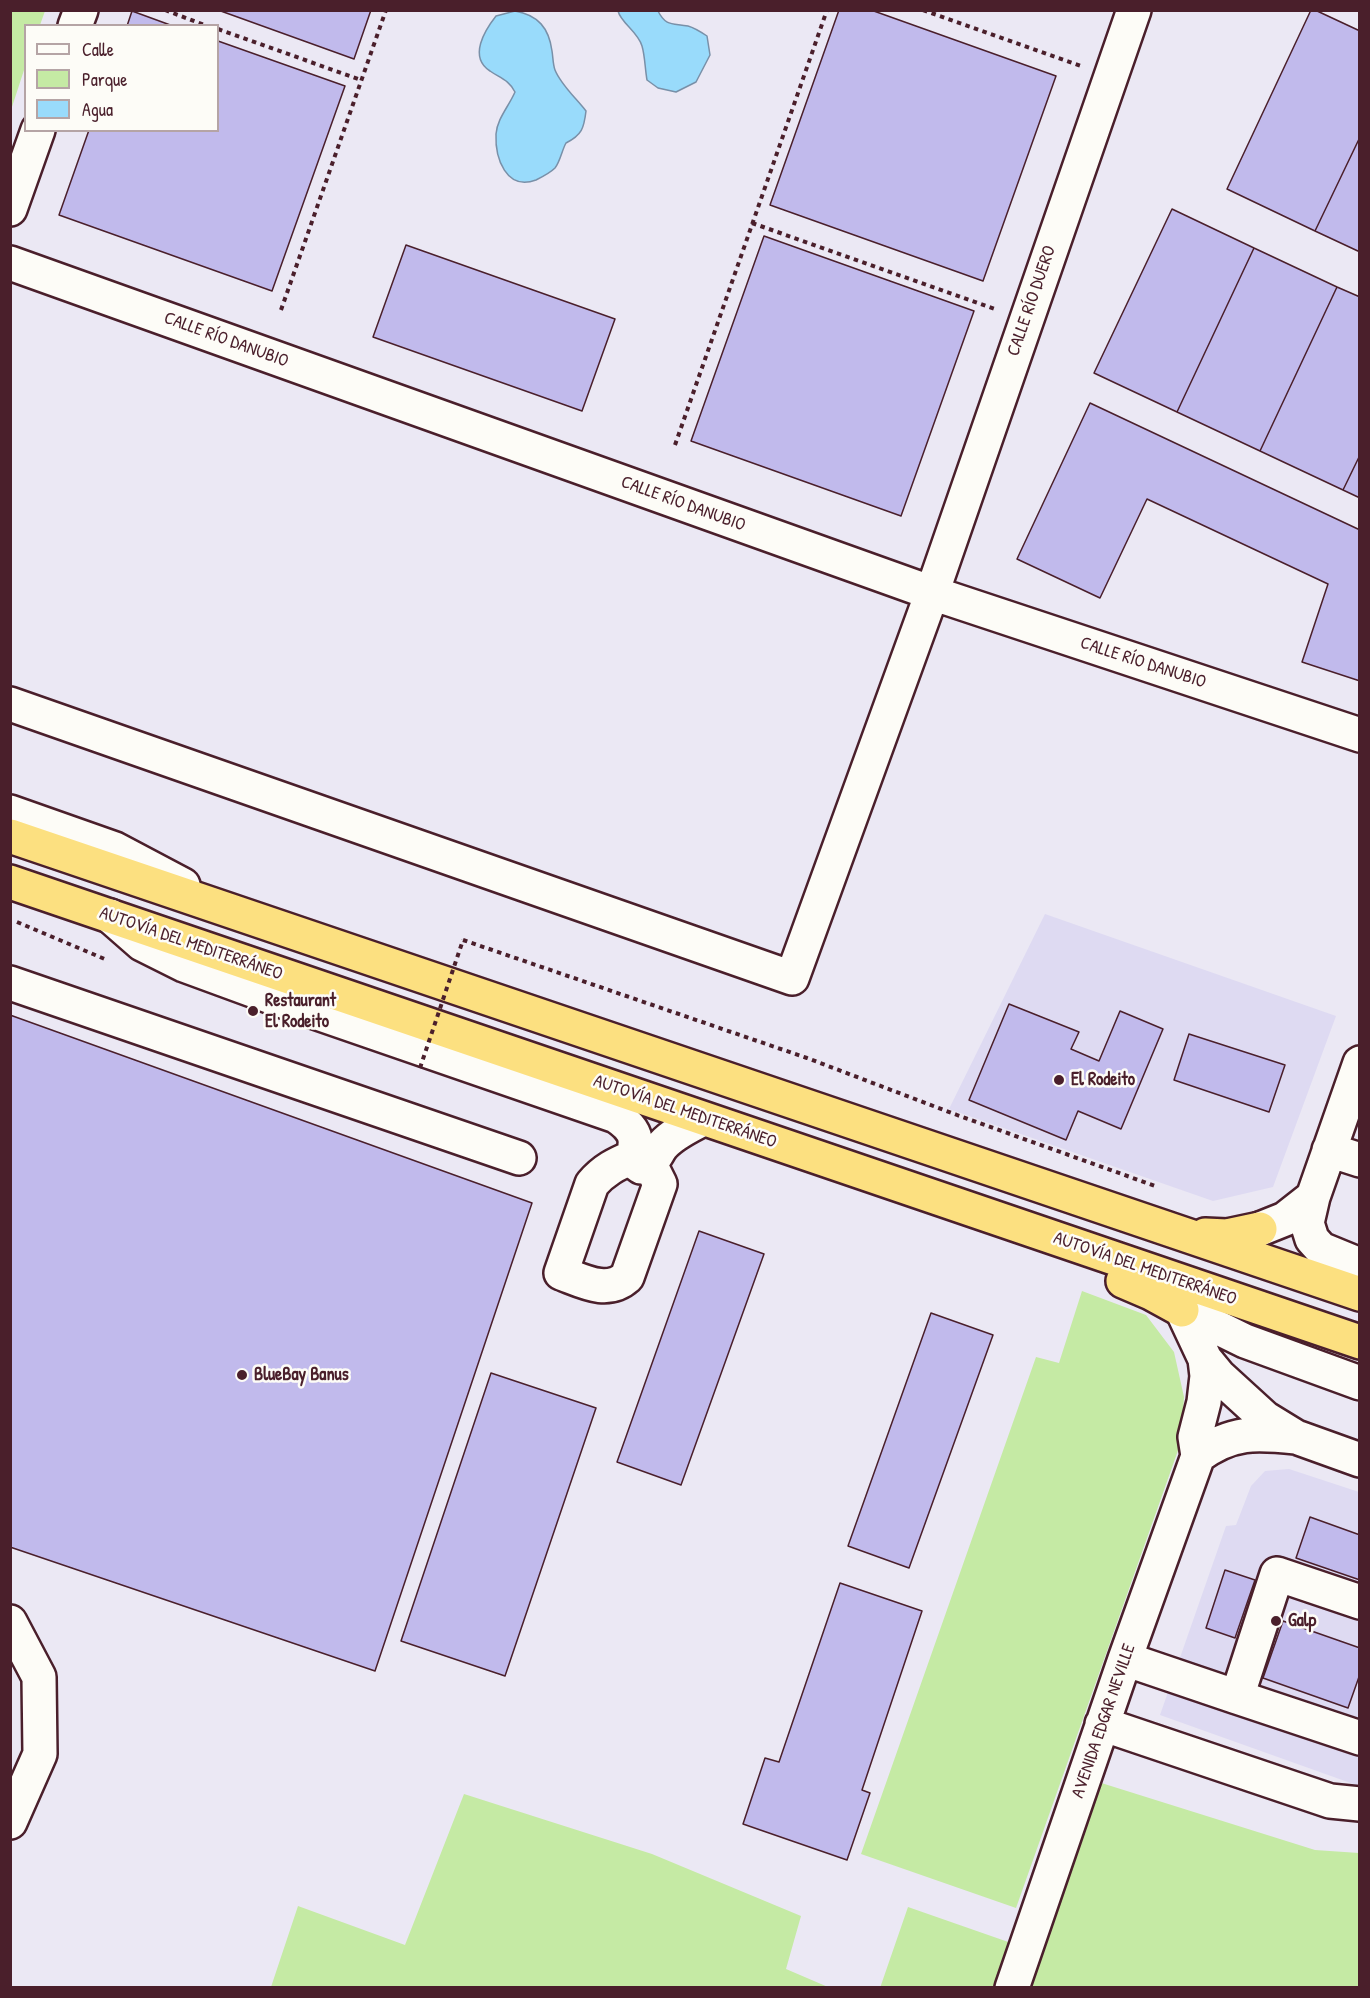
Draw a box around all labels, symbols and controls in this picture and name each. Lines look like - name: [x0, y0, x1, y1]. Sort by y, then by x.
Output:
- legend: [24, 24, 219, 132]
- text: Calle: [82, 37, 114, 62]
- text: Parque: [82, 67, 127, 92]
- text: Agua: [82, 97, 113, 122]
- street label: CALLE RÍO DUERO: [1003, 243, 1061, 359]
- street label: CALLE RÍO DANUBIO: [161, 307, 291, 373]
- street label: CALLE RÍO DANUBIO: [618, 471, 748, 537]
- street label: CALLE RÍO DANUBIO: [1077, 633, 1209, 693]
- street label: AUTOVÍA DEL MEDITERRÁNEO: [97, 902, 285, 986]
- place label: Restaurant El Rodeito: [265, 990, 336, 1032]
- marker: Restaurant El Rodeito: [246, 1004, 260, 1018]
- place label: El Rodeito: [1071, 1069, 1135, 1091]
- street label: AUTOVÍA DEL MEDITERRÁNEO: [591, 1070, 779, 1154]
- marker: El Rodeito: [1052, 1073, 1066, 1087]
- street label: AUTOVÍA DEL MEDITERRÁNEO: [1051, 1227, 1239, 1311]
- place label: BlueBay Banus: [254, 1364, 349, 1386]
- marker: BlueBay Banus: [235, 1368, 249, 1382]
- place label: Galp: [1288, 1610, 1316, 1632]
- marker: Galp: [1269, 1614, 1283, 1628]
- street label: AVENIDA EDGAR NEVILLE: [1067, 1641, 1141, 1801]

